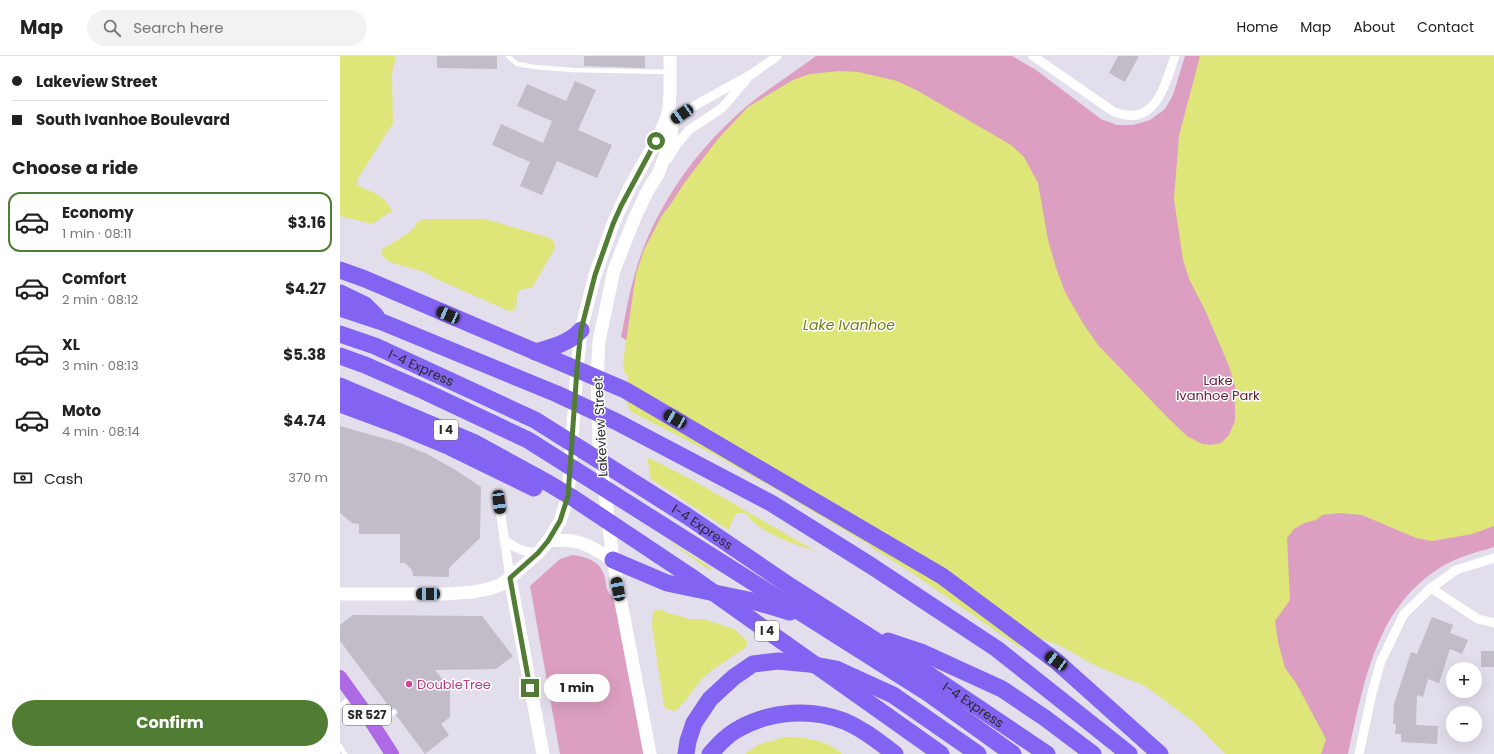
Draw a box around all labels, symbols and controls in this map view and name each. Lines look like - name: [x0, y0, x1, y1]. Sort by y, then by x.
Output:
- search box: [87, 10, 367, 46]
- text: Map: [20, 14, 63, 41]
- icon: search: [101, 17, 123, 39]
- text: Search here: [133, 17, 224, 38]
- text: Home: [1236, 17, 1278, 37]
- text: Map: [1300, 17, 1331, 37]
- text: About: [1353, 17, 1395, 37]
- text: Contact: [1417, 17, 1474, 37]
- text: Lakeview Street: [36, 71, 157, 92]
- car: [669, 102, 695, 126]
- text: South Ivanhoe Boulevard: [36, 109, 230, 130]
- route start: [647, 132, 665, 150]
- text: Choose a ride: [12, 155, 138, 180]
- text: Economy: [62, 202, 134, 223]
- icon: car: [14, 204, 50, 240]
- text: $3.16: [288, 212, 326, 233]
- text: 1 min · 08:11: [62, 224, 132, 243]
- text: Comfort: [62, 268, 126, 289]
- icon: car: [14, 270, 50, 306]
- text: $4.27: [285, 278, 326, 299]
- text: 2 min · 08:12: [62, 290, 138, 309]
- car: [435, 305, 461, 325]
- water label: Lake Ivanhoe: [803, 315, 895, 335]
- text: XL: [62, 334, 80, 355]
- icon: car: [14, 336, 50, 372]
- text: $5.38: [283, 344, 326, 365]
- street label: I-4 Express: [385, 344, 457, 391]
- text: 3 min · 08:13: [62, 356, 139, 375]
- park label: Lake Ivanhoe Park: [1176, 371, 1260, 405]
- street label: Lakeview Street: [588, 376, 613, 477]
- text: Moto: [62, 400, 101, 421]
- icon: car: [14, 402, 50, 438]
- car: [662, 408, 688, 430]
- text: $4.74: [284, 410, 326, 431]
- road number: I 4: [434, 420, 458, 440]
- text: 4 min · 08:14: [62, 422, 140, 441]
- icon: cash: [12, 467, 34, 489]
- text: Cash: [44, 468, 83, 489]
- text: 370 m: [288, 468, 328, 487]
- car: [492, 489, 506, 515]
- street label: I-4 Express: [668, 500, 737, 555]
- car: [610, 576, 626, 602]
- car: [416, 588, 440, 600]
- road number: I 4: [755, 621, 779, 641]
- car: [1043, 649, 1069, 673]
- map controls: [1446, 662, 1482, 742]
- button: +: [1446, 662, 1482, 698]
- callout: 1 min: [544, 674, 610, 702]
- place label: DoubleTree: [417, 675, 491, 694]
- street label: I-4 Express: [939, 677, 1008, 733]
- text: 1 min: [560, 678, 594, 697]
- marker: DoubleTree: [404, 679, 414, 689]
- route end: [521, 679, 539, 697]
- button: Confirm: [12, 700, 328, 746]
- road number: SR 527: [343, 705, 391, 725]
- button: −: [1446, 706, 1482, 742]

